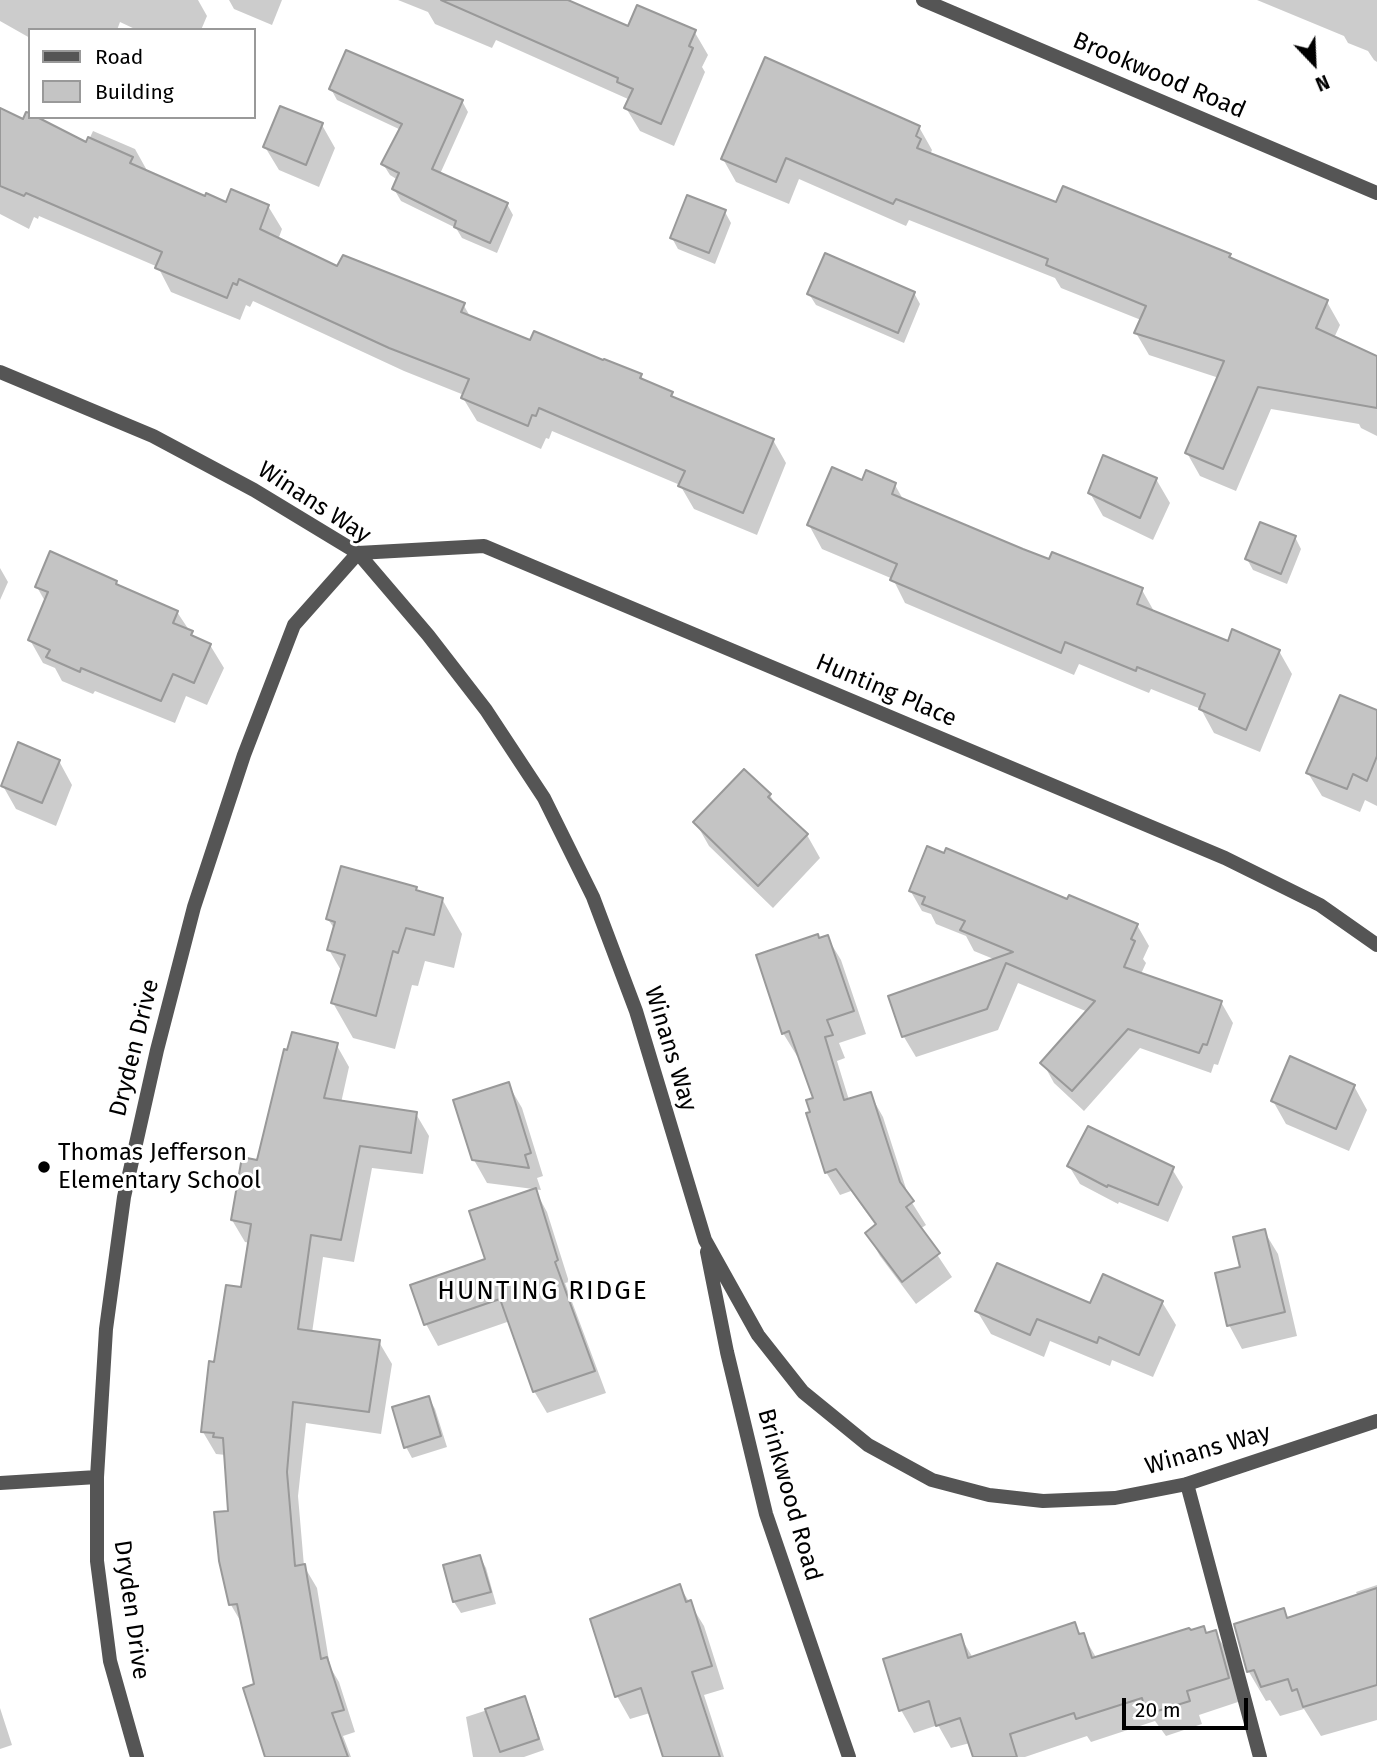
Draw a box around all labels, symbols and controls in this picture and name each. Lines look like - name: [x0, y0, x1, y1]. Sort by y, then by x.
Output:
- street label: Brookwood Road: [1068, 27, 1250, 125]
- legend: [28, 28, 256, 119]
- north arrow: [1279, 28, 1349, 98]
- text: Road: [95, 44, 143, 70]
- text: N: [1312, 70, 1333, 96]
- text: Building: [95, 79, 174, 105]
- street label: Winans Way: [252, 456, 376, 550]
- street label: Hunting Place: [811, 648, 961, 734]
- street label: Dryden Drive: [104, 976, 166, 1120]
- street label: Winans Way: [637, 983, 703, 1115]
- place label: Thomas Jefferson Elementary School: [58, 1139, 261, 1195]
- marker: Thomas Jefferson Elementary School: [36, 1159, 52, 1175]
- district label: HUNTING RIDGE: [439, 1276, 647, 1308]
- street label: Brinkwood Road: [751, 1405, 827, 1585]
- street label: Winans Way: [1142, 1418, 1274, 1482]
- street label: Dryden Drive: [107, 1538, 155, 1682]
- scale bar: [1125, 1684, 1251, 1728]
- text: 20 m: [1135, 1697, 1181, 1723]

